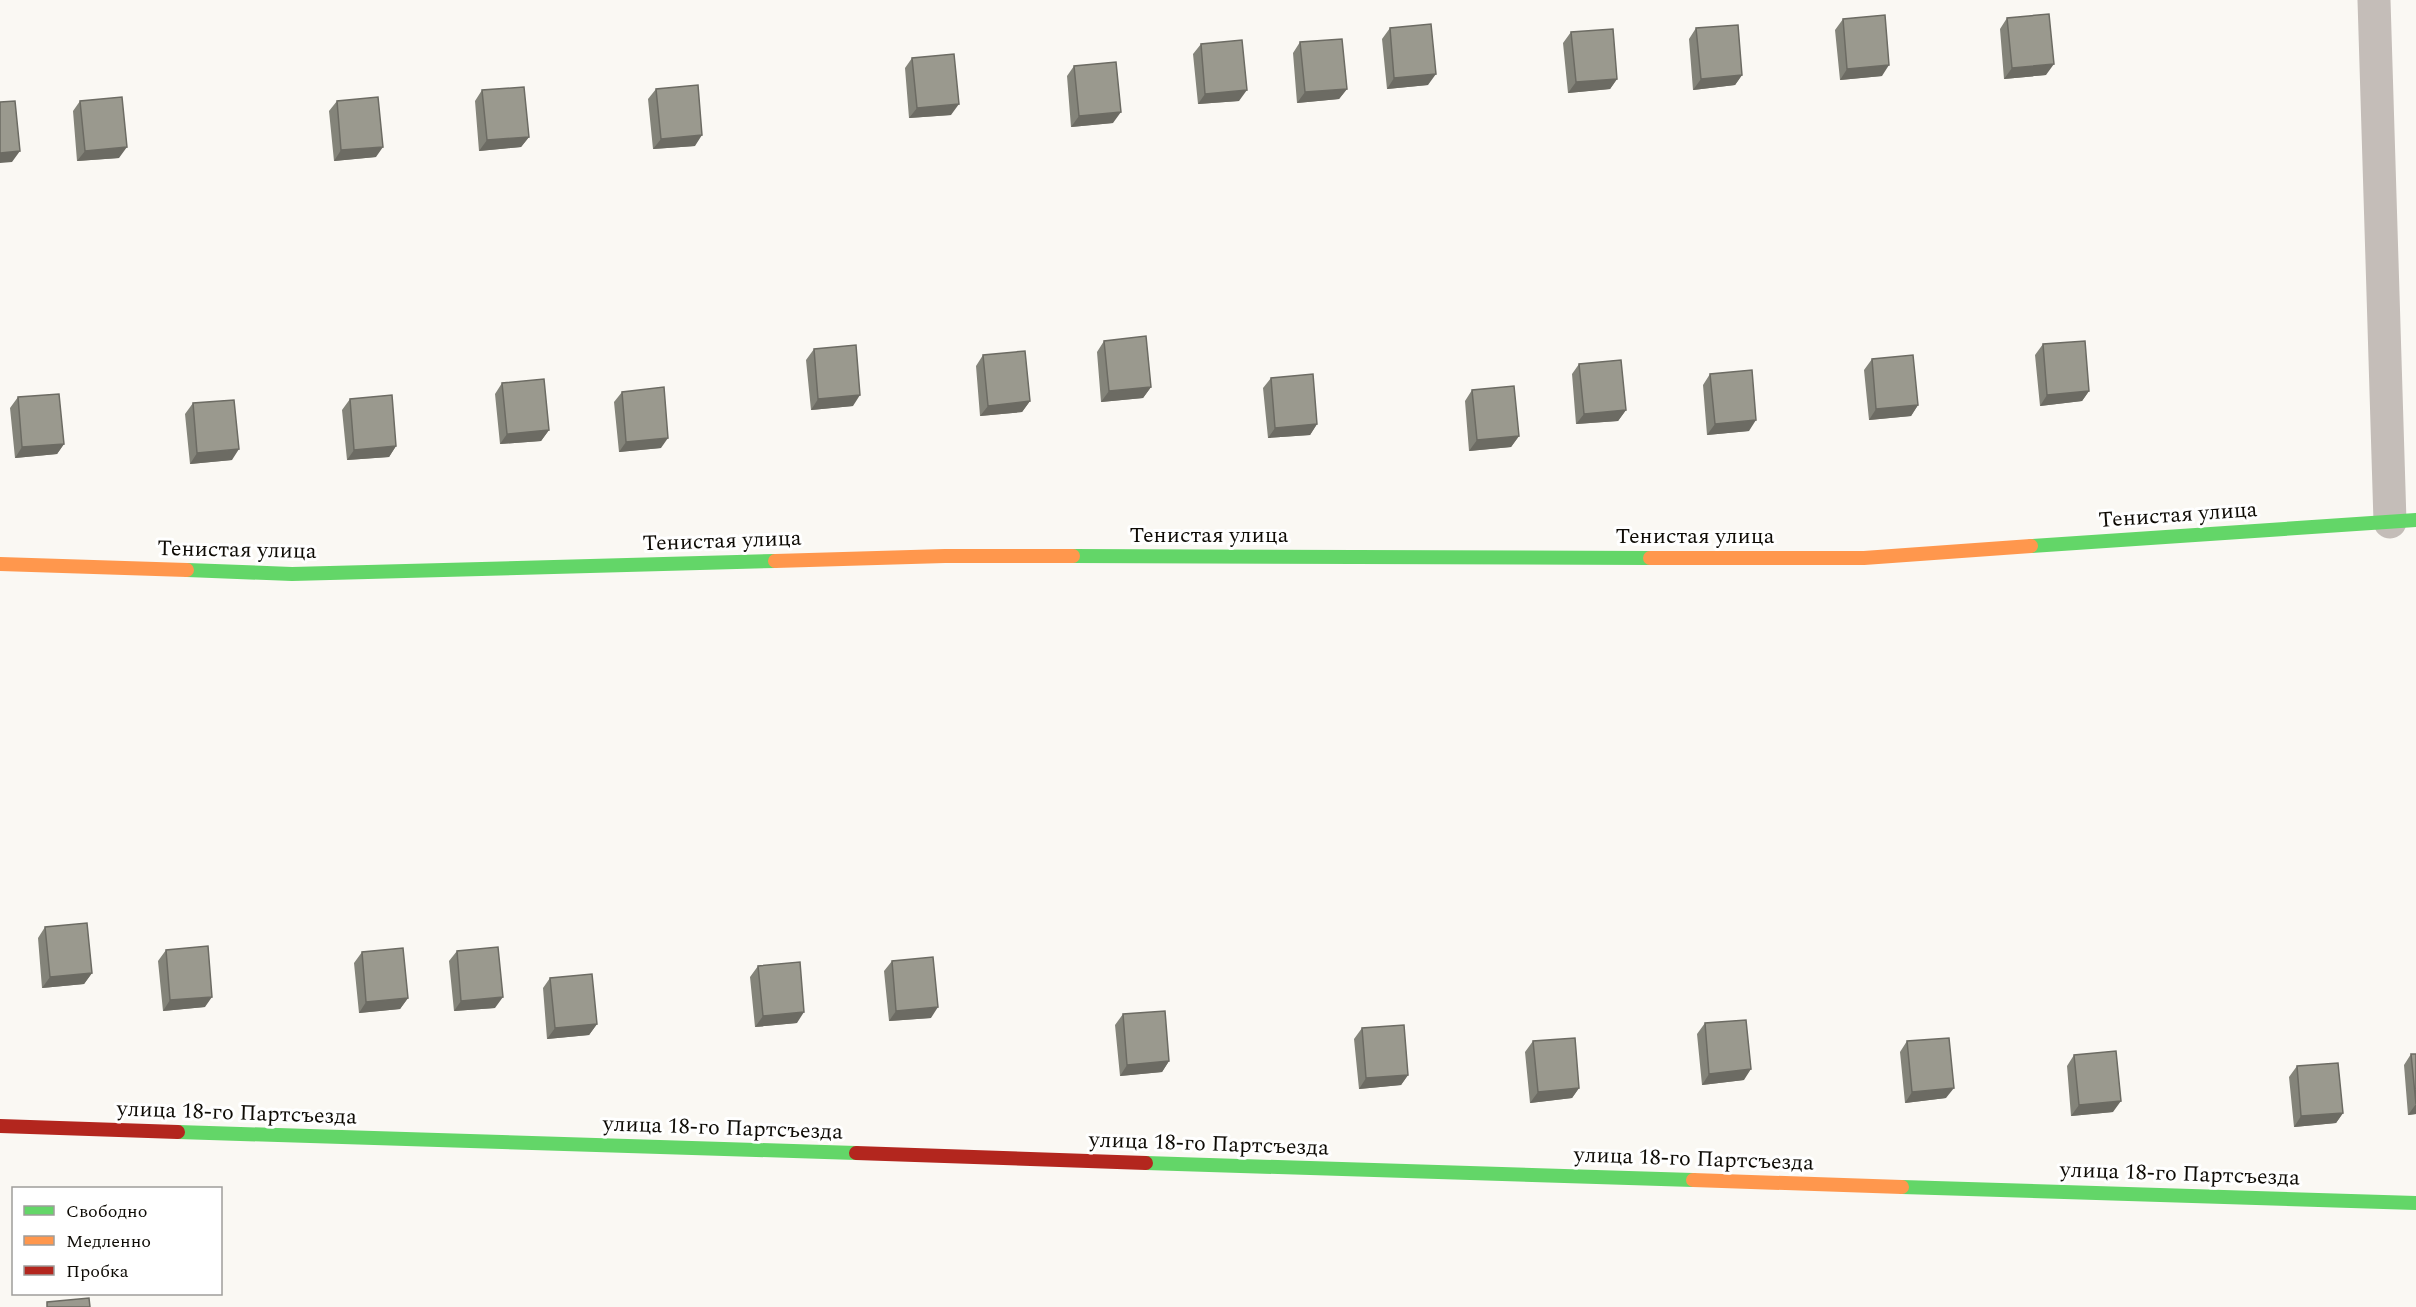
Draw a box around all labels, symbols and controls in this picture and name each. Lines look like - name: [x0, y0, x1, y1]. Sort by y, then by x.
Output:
- street label: Тенистая улица: [2097, 493, 2259, 537]
- street label: Тенистая улица: [1129, 519, 1289, 552]
- street label: Тенистая улица: [1615, 520, 1775, 553]
- street label: Тенистая улица: [642, 522, 802, 560]
- street label: Тенистая улица: [157, 532, 317, 568]
- street label: улица 18-го Партсъезда: [115, 1092, 358, 1134]
- street label: улица 18-го Партсъезда: [601, 1107, 844, 1149]
- street label: улица 18-го Партсъезда: [1087, 1123, 1330, 1165]
- street label: улица 18-го Партсъезда: [1572, 1138, 1815, 1180]
- street label: улица 18-го Партсъезда: [2058, 1153, 2301, 1195]
- legend: [12, 1187, 222, 1295]
- text: Свободно: [66, 1198, 147, 1225]
- text: Медленно: [66, 1228, 151, 1255]
- text: Пробка: [66, 1258, 129, 1285]

